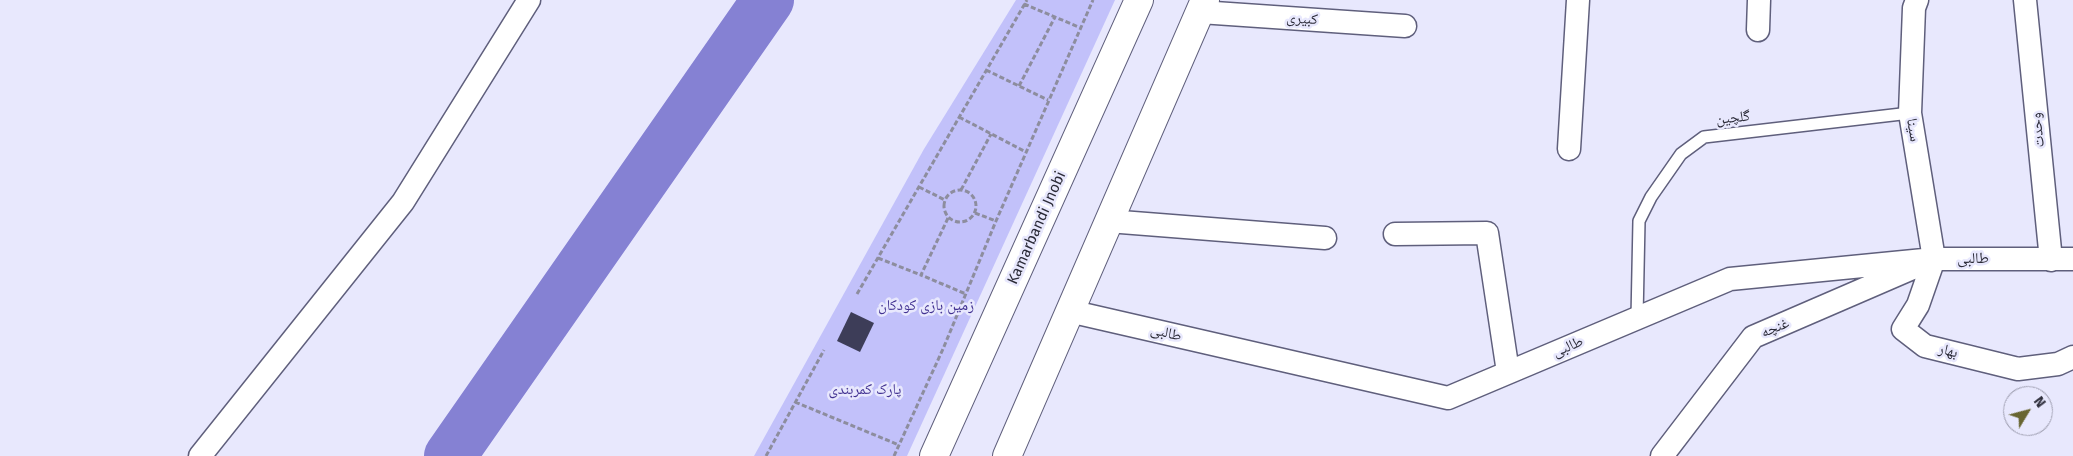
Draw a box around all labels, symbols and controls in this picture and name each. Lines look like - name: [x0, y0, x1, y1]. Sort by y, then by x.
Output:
- street label: کبیری: [1286, 9, 1318, 29]
- street label: گلچین: [1715, 107, 1751, 129]
- street label: وحدت: [2027, 112, 2049, 148]
- street label: سینا: [1902, 117, 1924, 143]
- street label: Kamarbandi Jnobi: [1004, 169, 1070, 287]
- street label: طالبی: [1957, 250, 1989, 268]
- park label: زمین بازی کودکان: [878, 297, 974, 315]
- street label: غنچه: [1758, 314, 1792, 342]
- street label: طالبی: [1149, 321, 1183, 345]
- street label: طالبی: [1550, 333, 1586, 361]
- street label: بهار: [1936, 340, 1960, 362]
- park label: پارک کمربندی: [829, 381, 901, 399]
- north arrow: [2003, 386, 2053, 436]
- text: N: [2030, 393, 2049, 411]

